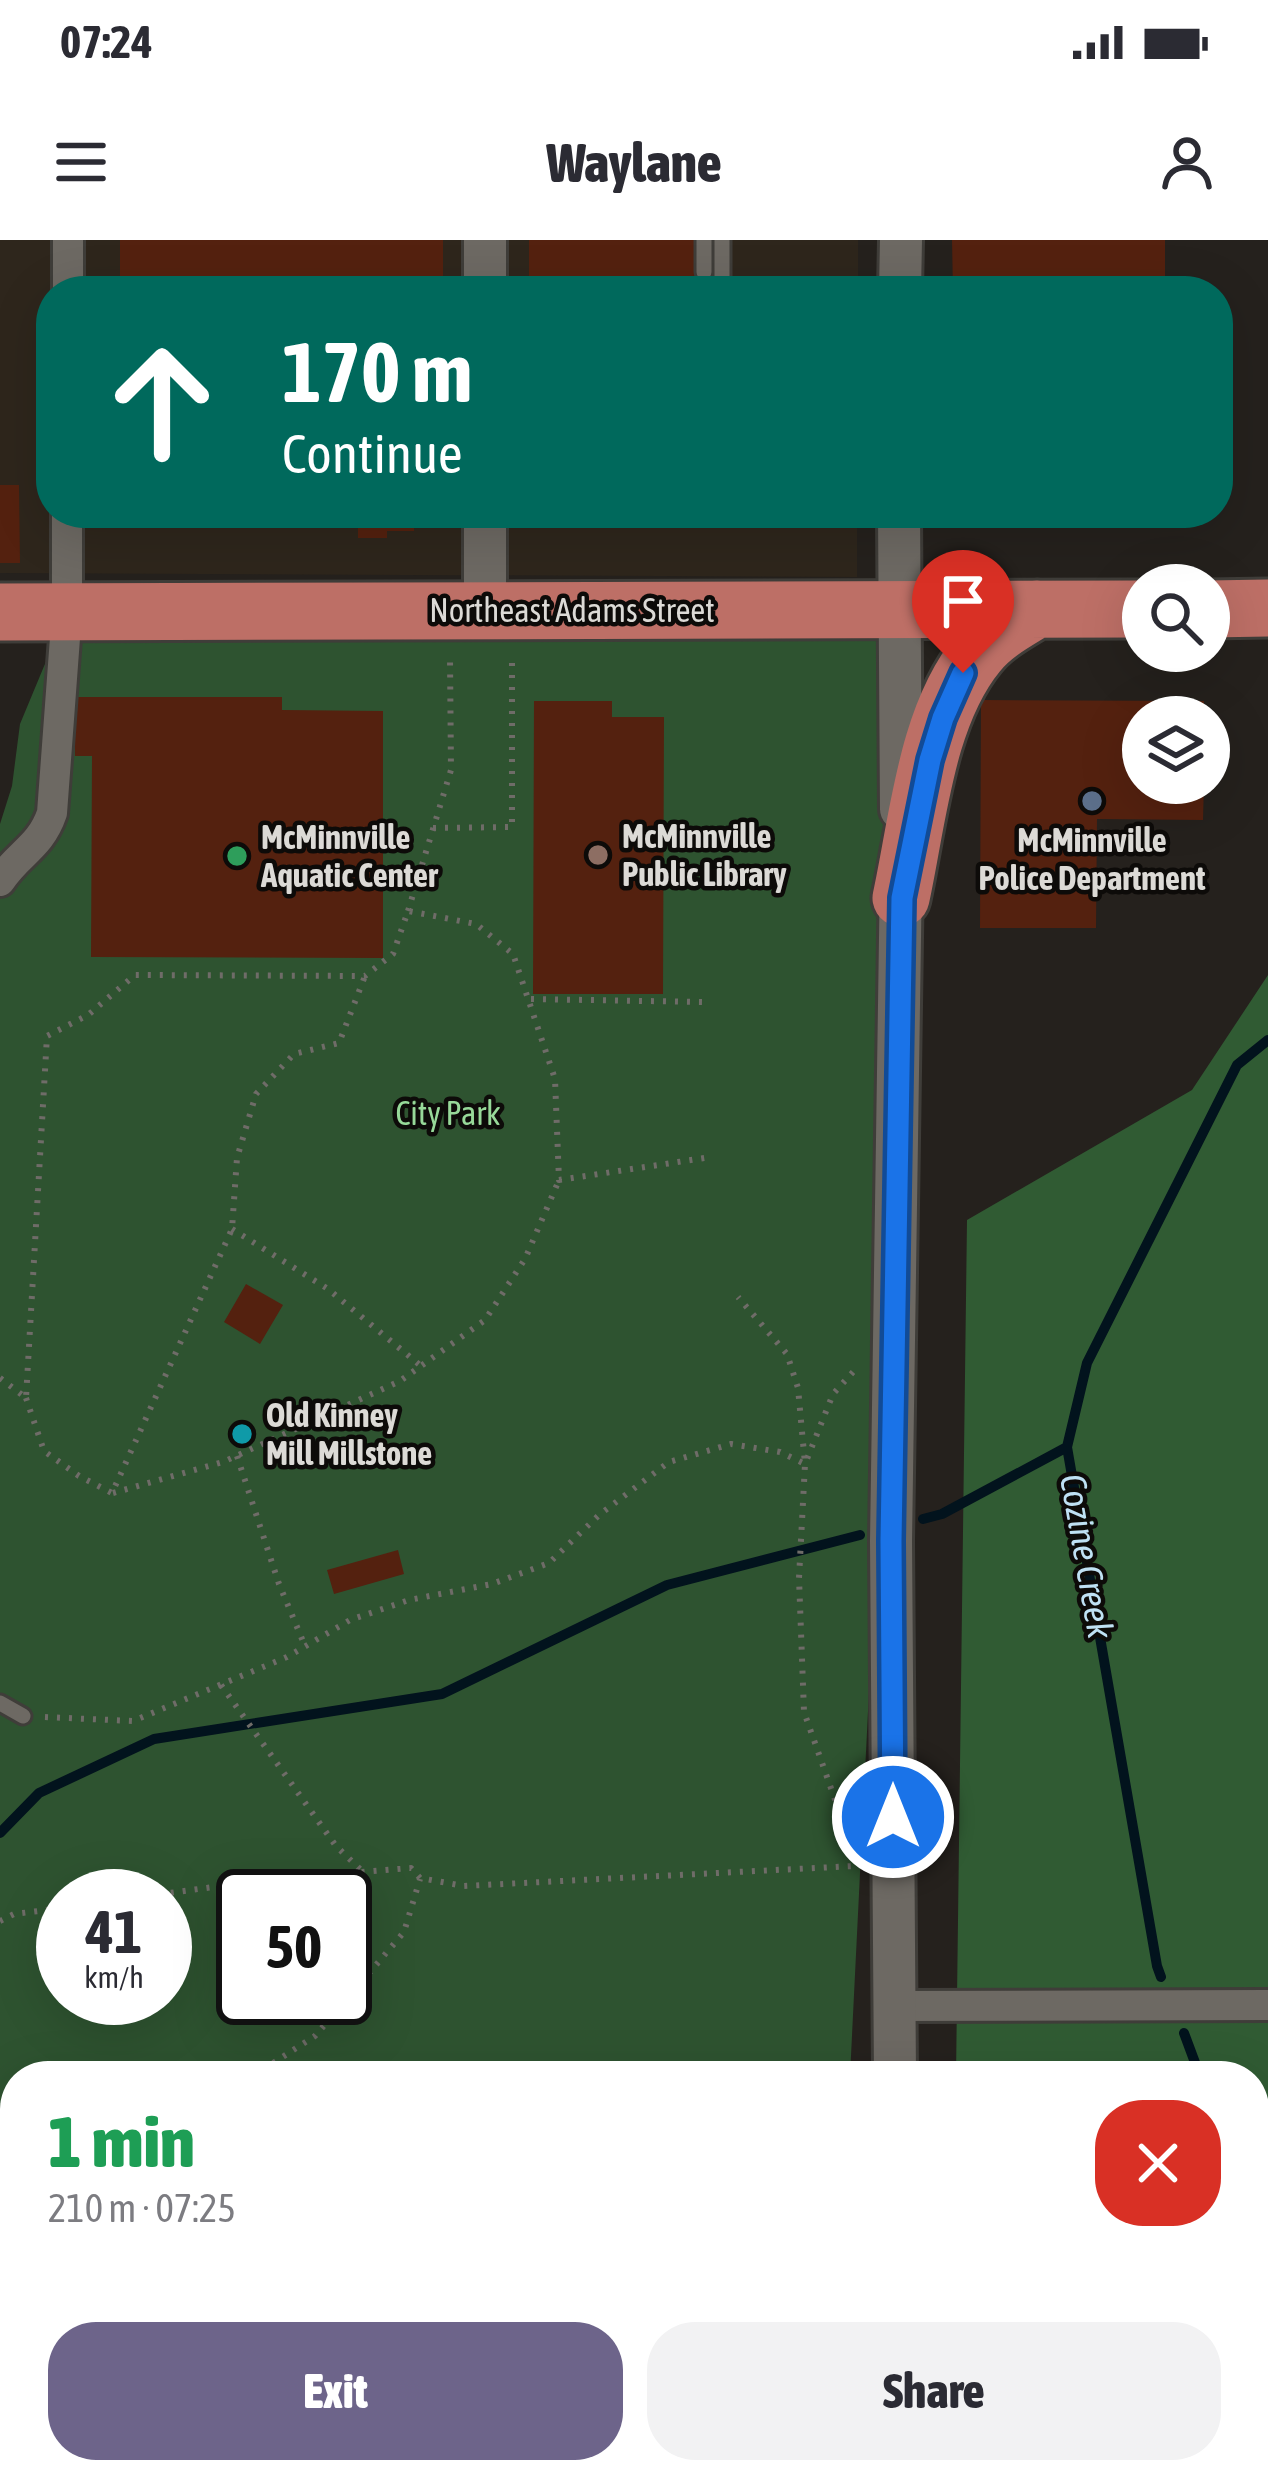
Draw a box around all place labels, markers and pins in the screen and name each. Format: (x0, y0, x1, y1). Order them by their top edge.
pin (912, 550, 1014, 673)
marker: McMinnville Police Department (1079, 788, 1105, 814)
place label: McMinnville Public Library (622, 817, 787, 893)
place label: McMinnville Aquatic Center (260, 818, 439, 894)
place label: McMinnville Police Department (978, 821, 1206, 897)
marker: McMinnville Public Library (585, 842, 611, 868)
marker: McMinnville Aquatic Center (224, 843, 250, 869)
place label: Old Kinney Mill Millstone (266, 1396, 432, 1472)
marker: Old Kinney Mill Millstone (229, 1421, 255, 1447)

